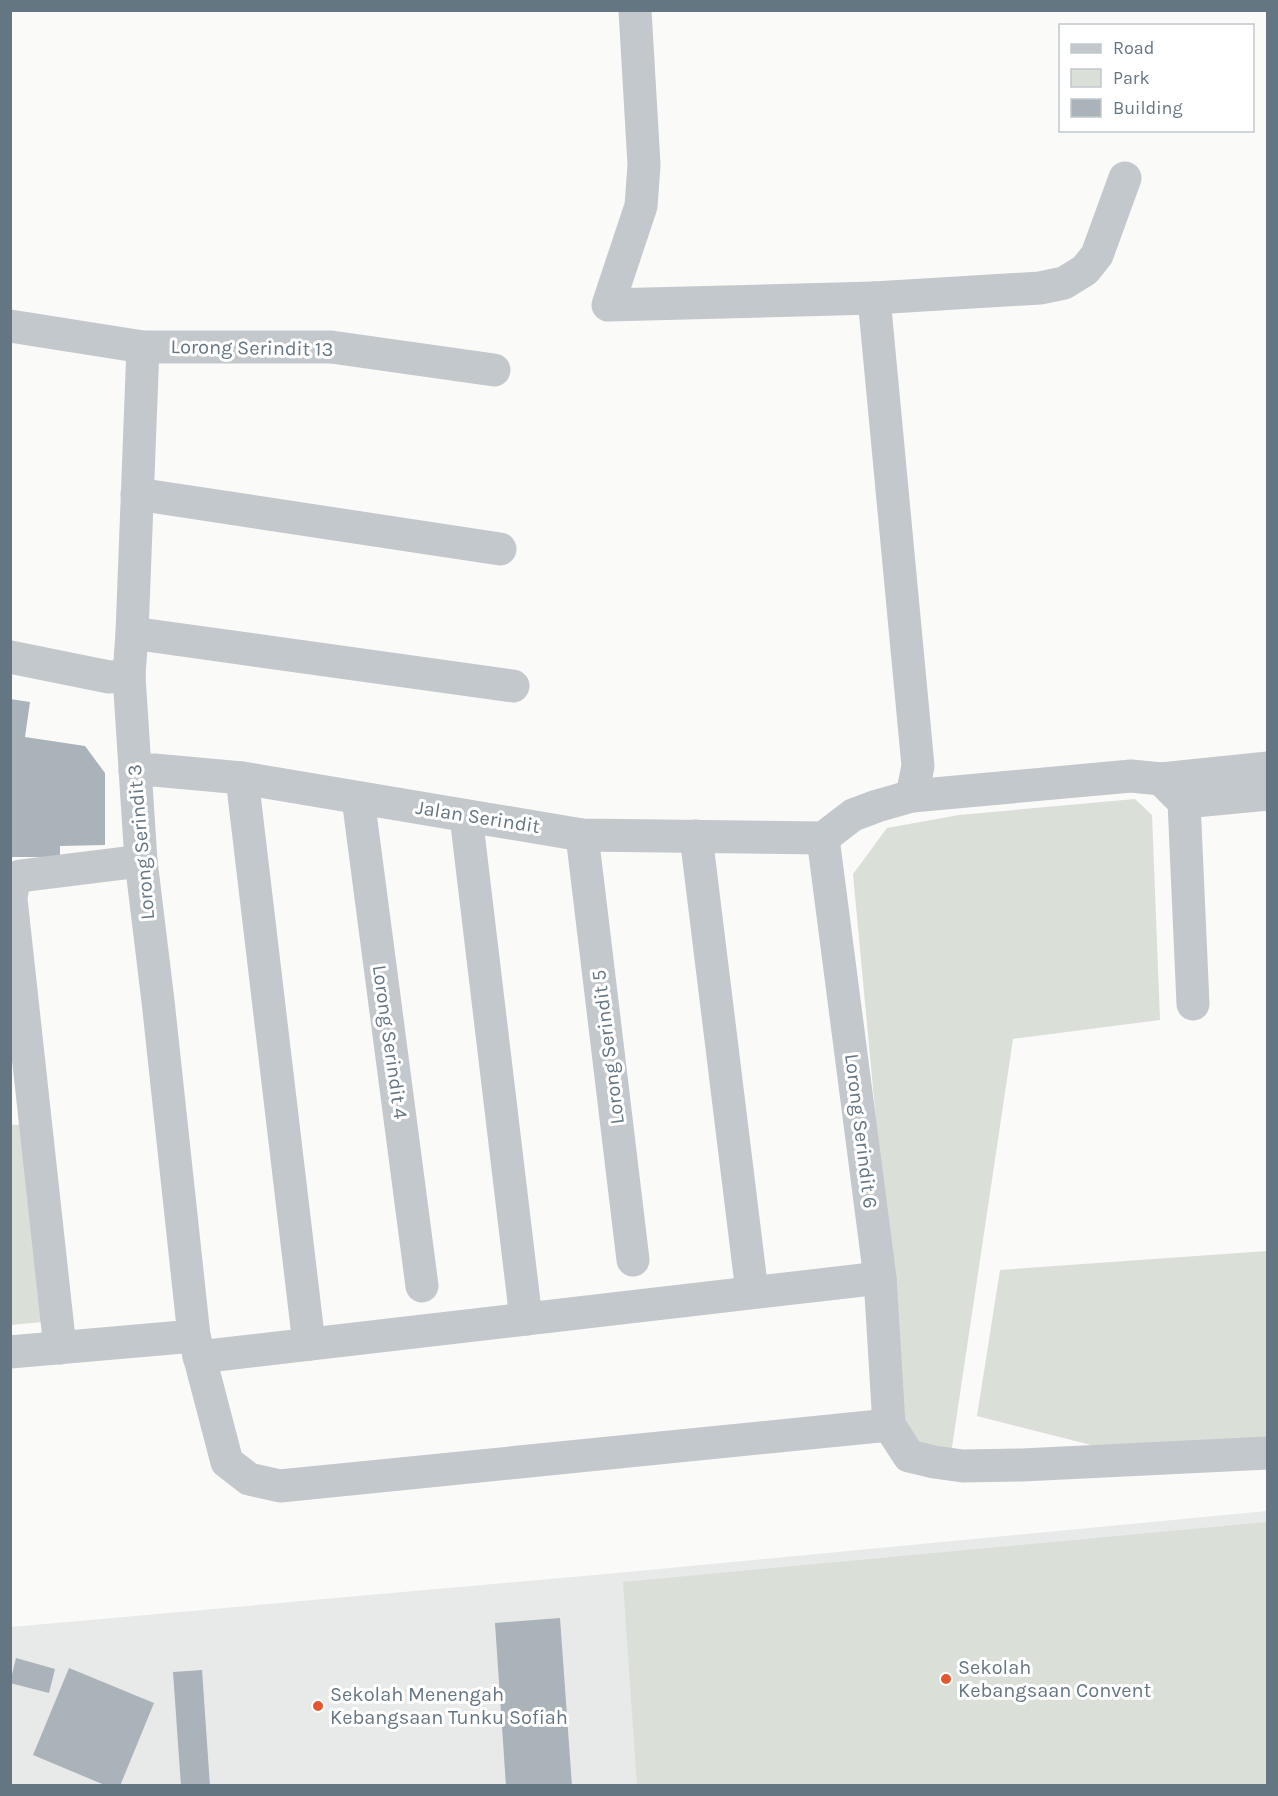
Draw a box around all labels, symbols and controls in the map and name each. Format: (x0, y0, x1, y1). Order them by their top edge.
legend (1059, 24, 1254, 132)
text: Road (1113, 37, 1154, 59)
text: Park (1113, 67, 1150, 89)
text: Building (1113, 97, 1183, 119)
street label: Lorong Serindit 13 (170, 335, 334, 361)
street label: Lorong Serindit 3 (123, 763, 159, 921)
street label: Jalan Serindit (414, 796, 542, 838)
street label: Lorong Serindit 4 (368, 963, 412, 1121)
street label: Lorong Serindit 5 (587, 968, 629, 1126)
street label: Lorong Serindit 6 (840, 1052, 882, 1210)
place label: Sekolah Kebangsaan Convent (958, 1656, 1152, 1702)
marker: Sekolah Kebangsaan Convent (939, 1672, 953, 1686)
place label: Sekolah Menengah Kebangsaan Tunku Sofiah (330, 1683, 568, 1729)
marker: Sekolah Menengah Kebangsaan Tunku Sofiah (311, 1699, 325, 1713)

